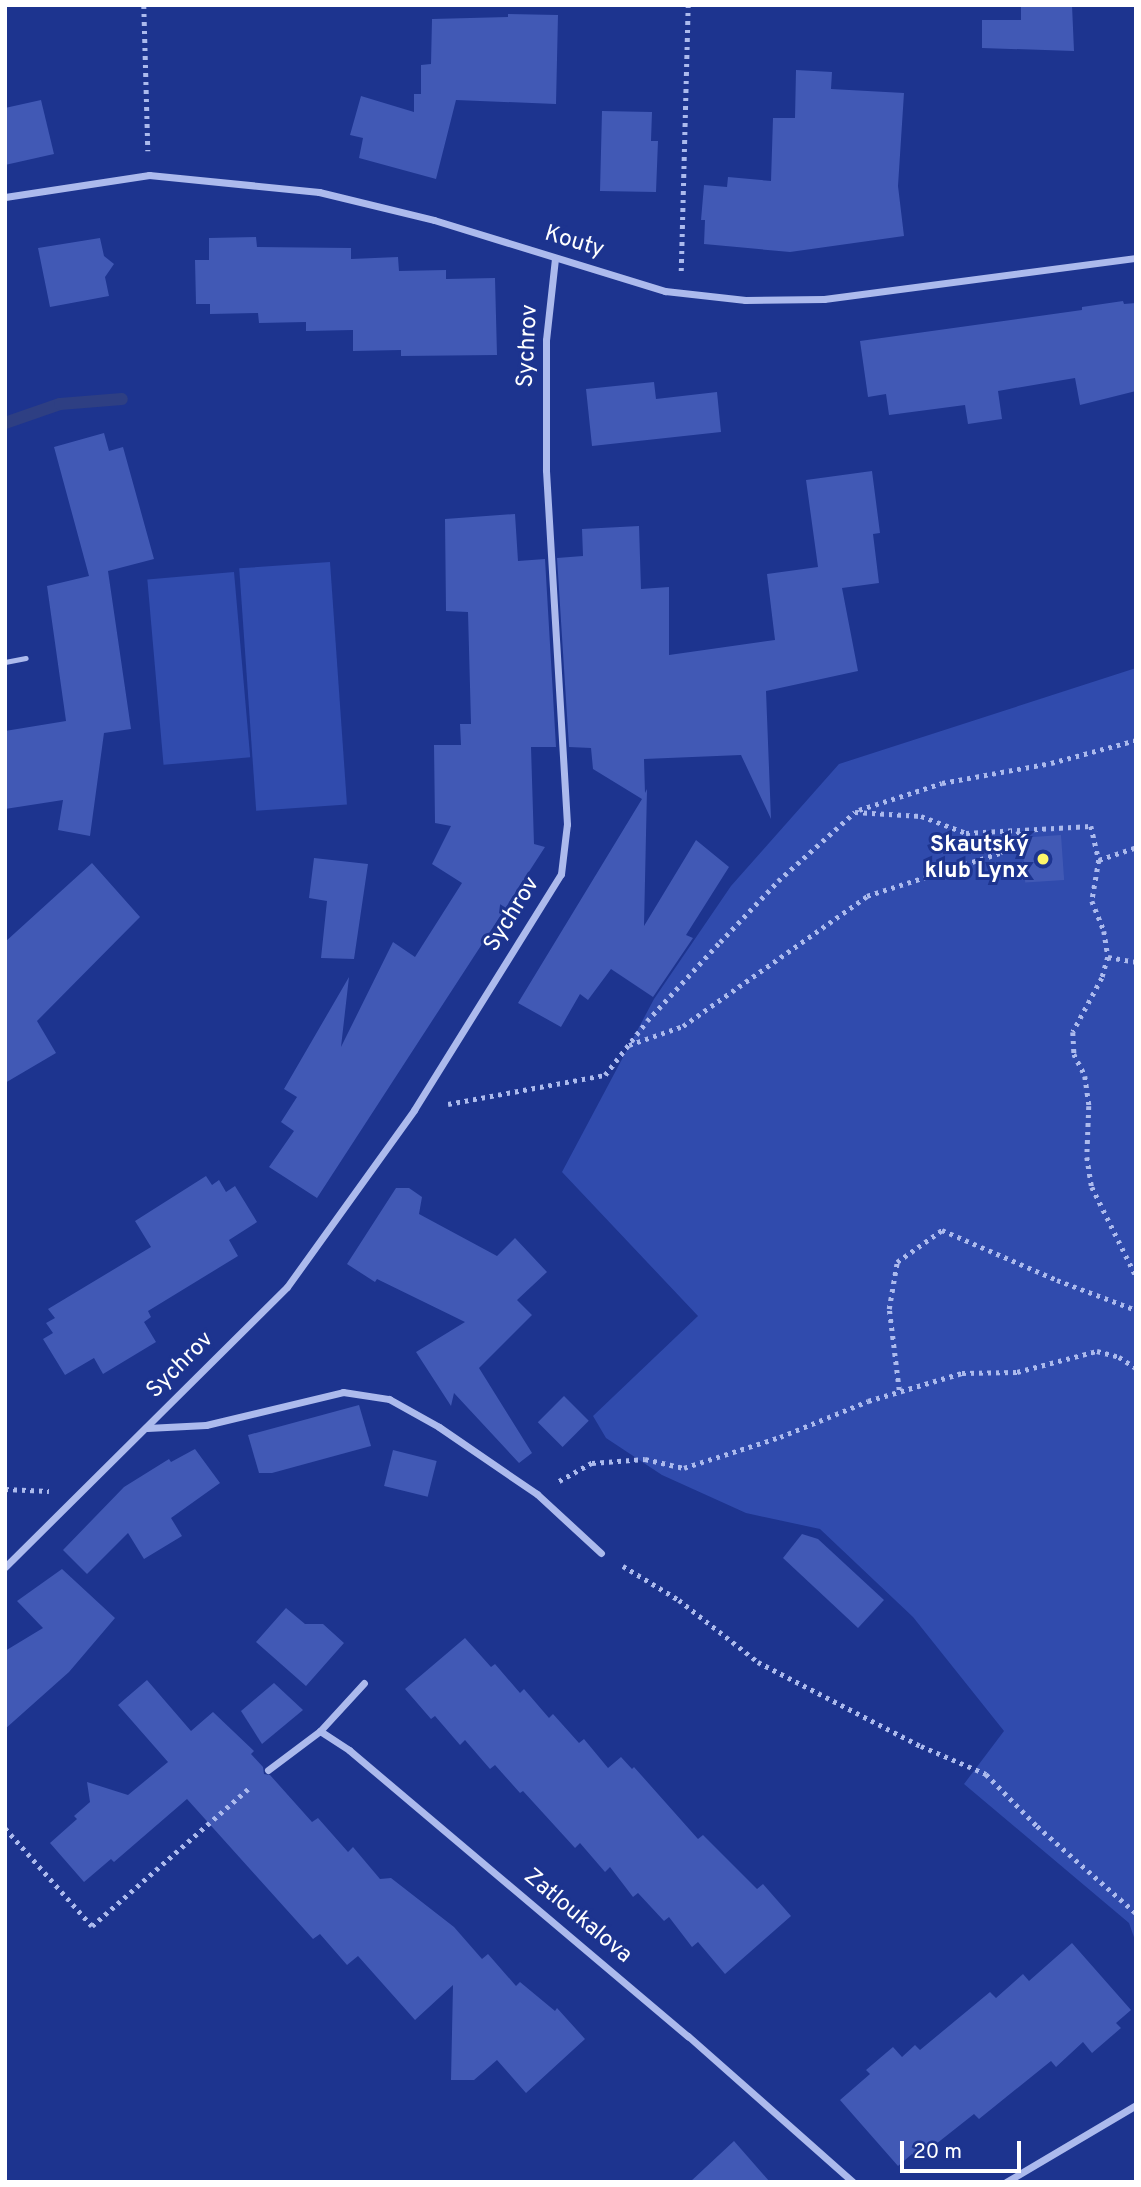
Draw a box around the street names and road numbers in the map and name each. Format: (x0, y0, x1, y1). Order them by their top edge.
street label: Kouty (541, 221, 607, 265)
street label: Sychrov (513, 304, 545, 388)
street label: Sychrov (479, 872, 547, 958)
street label: Sychrov (142, 1327, 220, 1405)
street label: Zatloukalova (517, 1864, 637, 1970)

